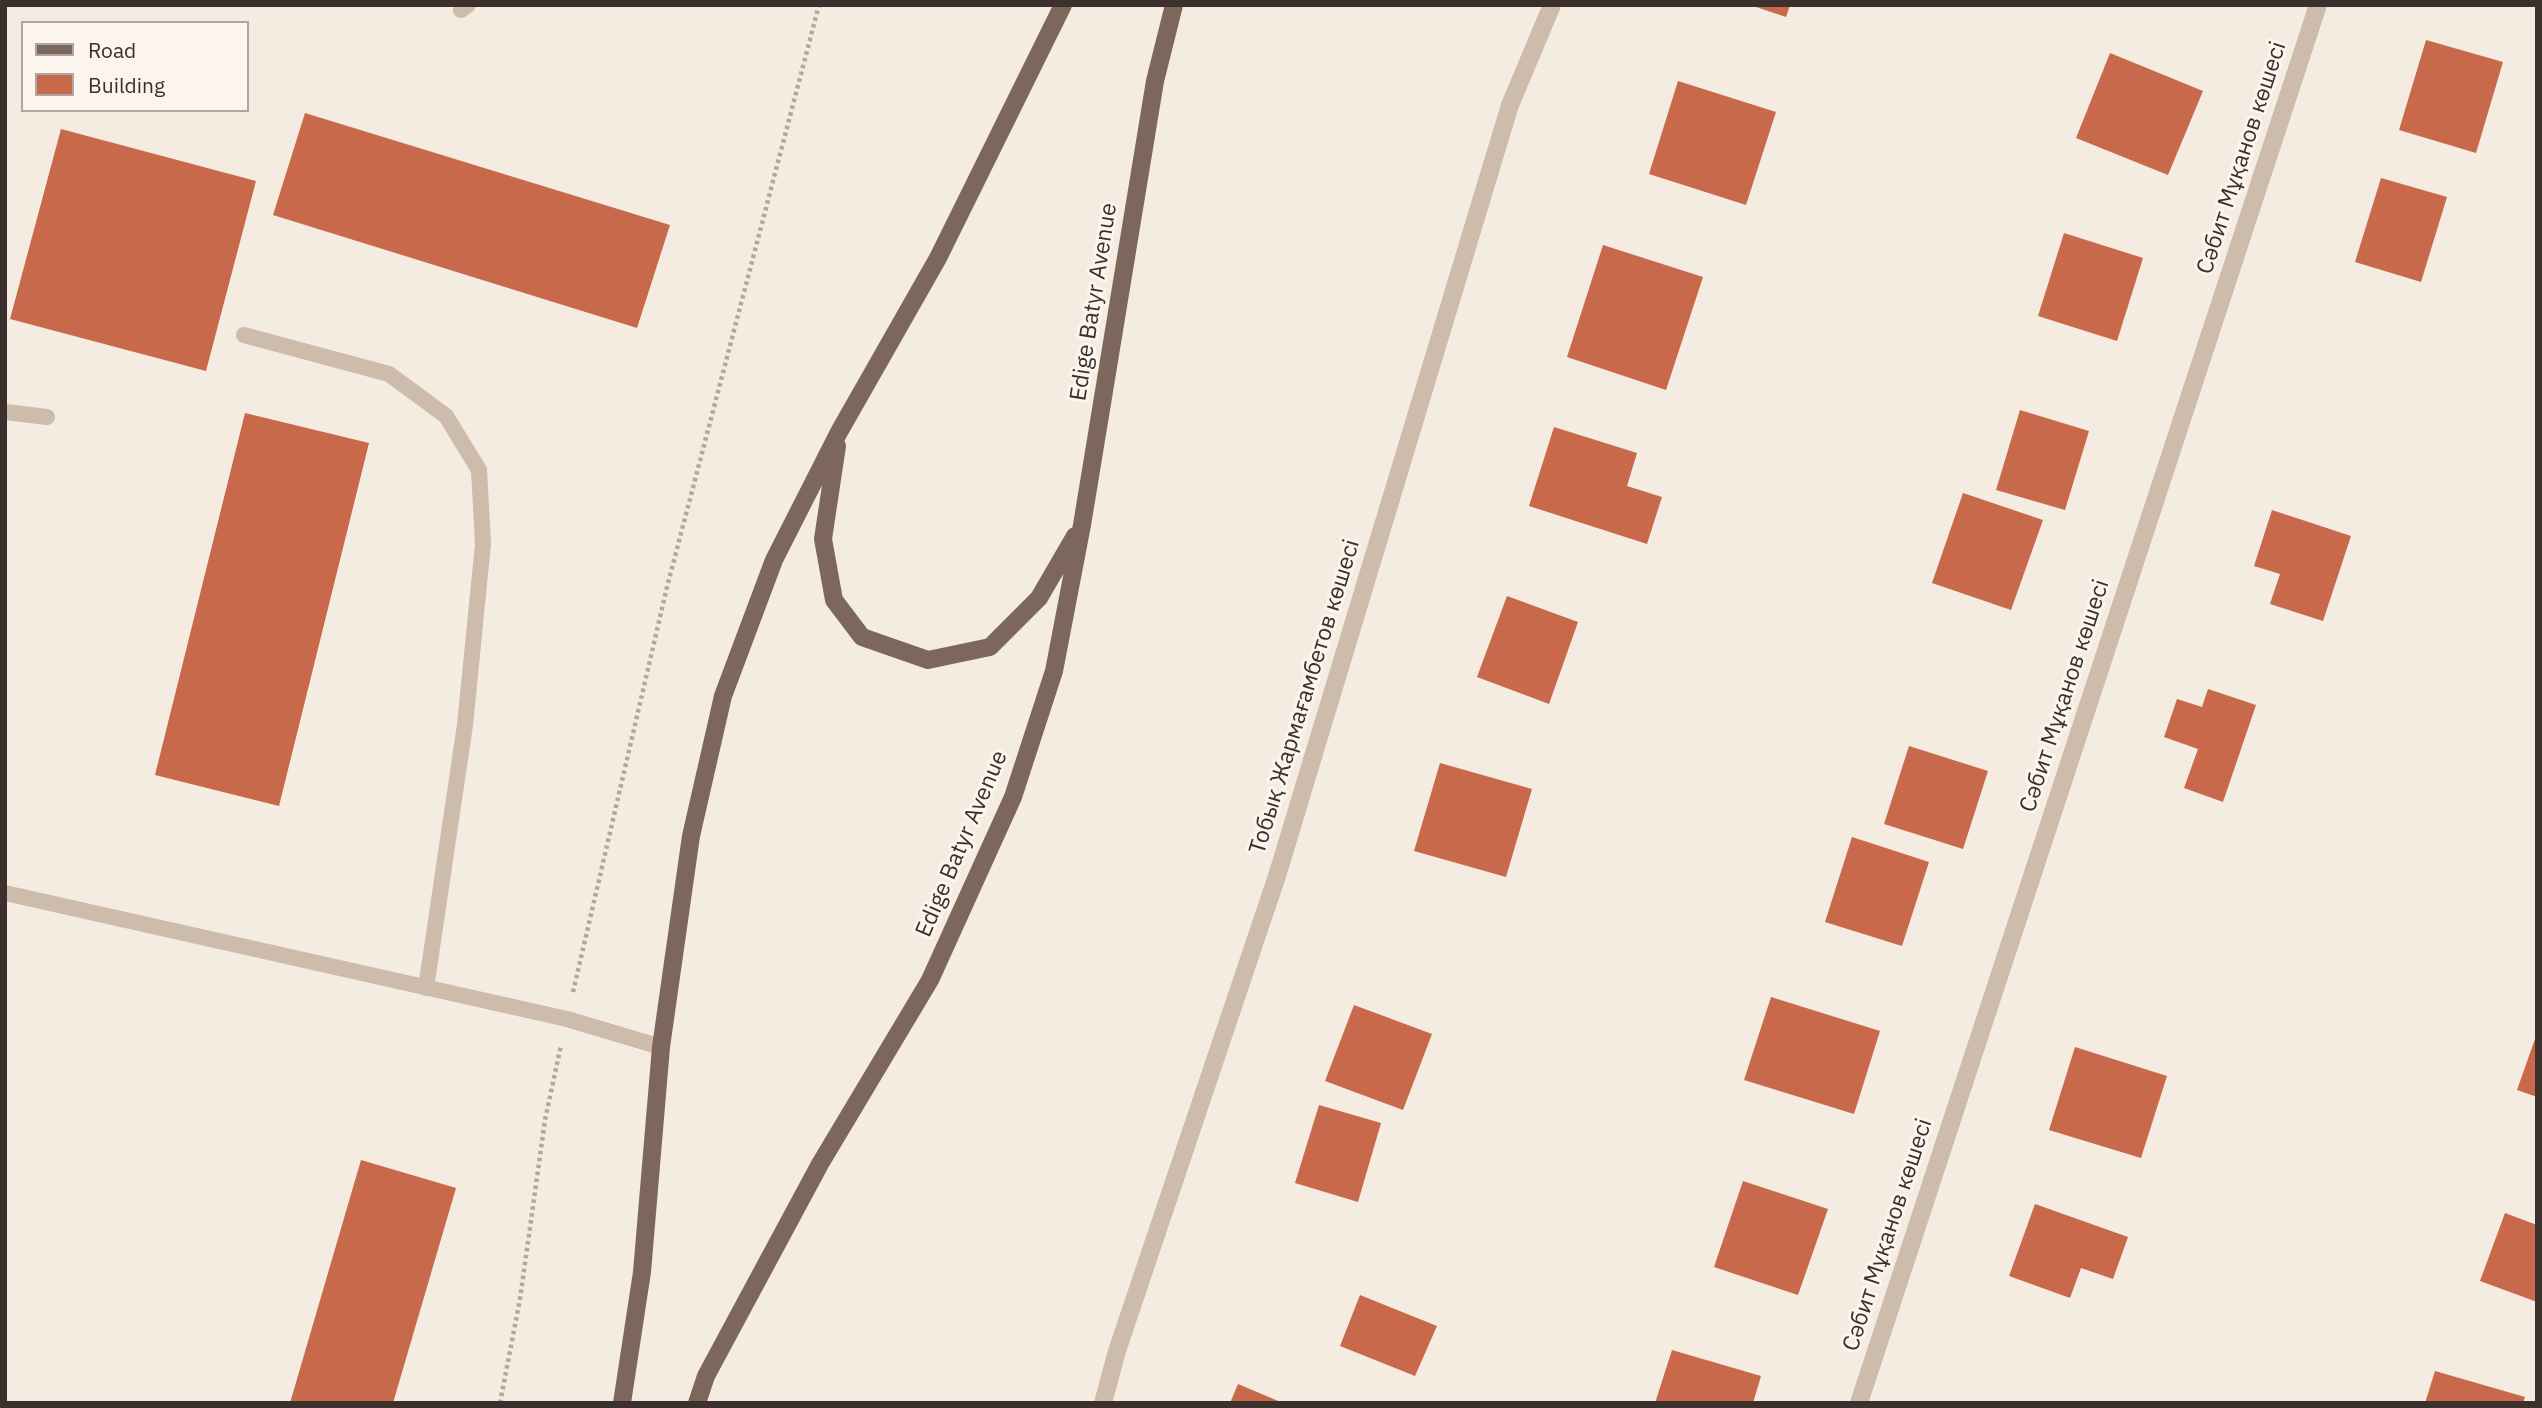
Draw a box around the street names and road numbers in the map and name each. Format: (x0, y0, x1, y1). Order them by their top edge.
street label: Сәбит Мұқанов көшесі (2191, 38, 2293, 278)
street label: Edige Batyr Avenue (1065, 201, 1123, 403)
street label: Тобық Жармағамбетов көшесі (1244, 536, 1366, 858)
street label: Сәбит Мұқанов көшесі (2014, 576, 2116, 816)
street label: Edige Batyr Avenue (910, 747, 1014, 941)
street label: Сәбит Мұқанов көшесі (1837, 1115, 1939, 1355)

